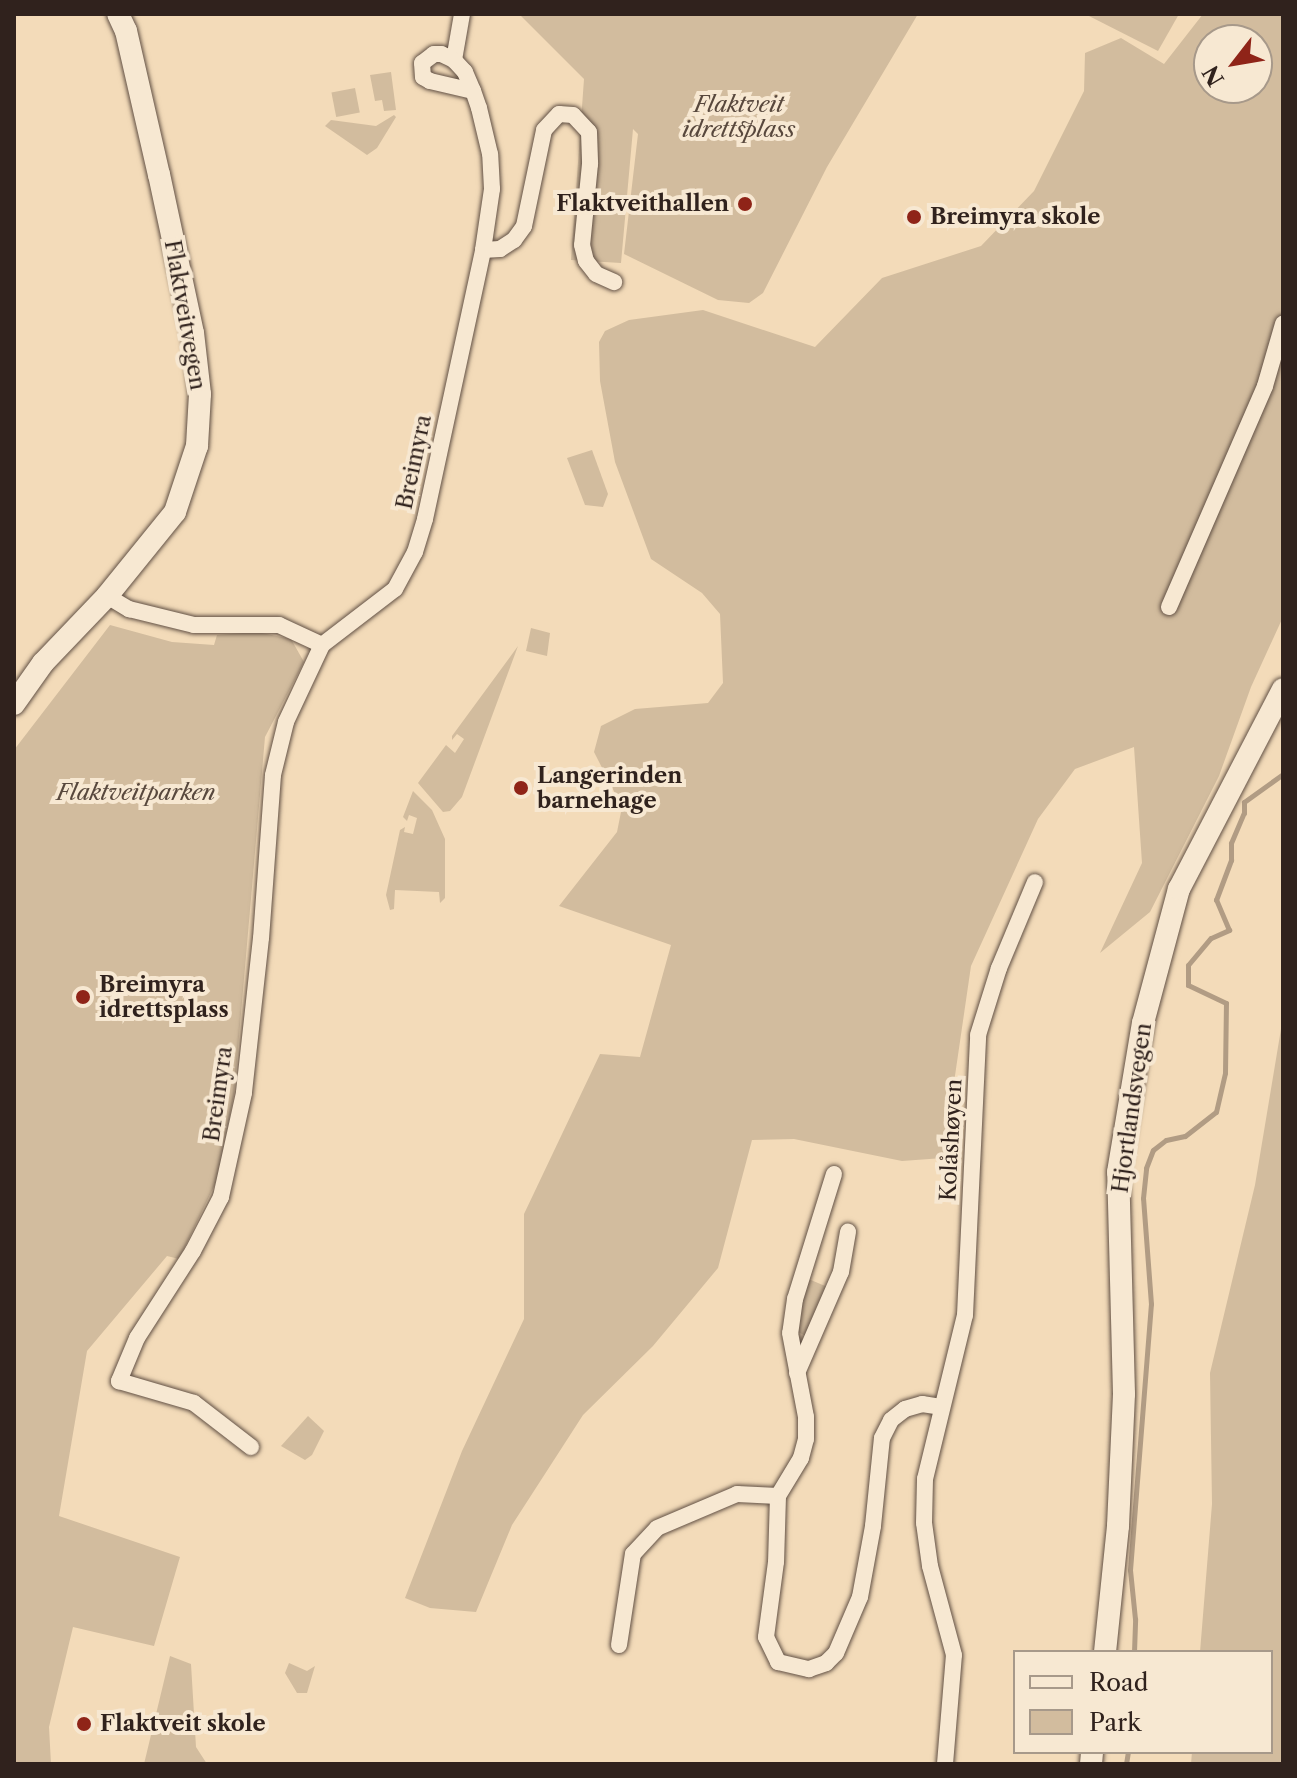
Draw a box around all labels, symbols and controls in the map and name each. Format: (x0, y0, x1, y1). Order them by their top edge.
north arrow (1193, 24, 1273, 104)
text: N (1197, 60, 1230, 91)
park label: Flaktveit idrettsplass (683, 91, 795, 142)
place label: Flaktveithallen (556, 191, 729, 217)
marker: Flaktveithallen (736, 195, 754, 213)
place label: Breimyra skole (930, 204, 1101, 230)
marker: Breimyra skole (905, 208, 923, 226)
street label: Flaktveitvegen (159, 238, 211, 392)
street label: Breimyra (391, 412, 437, 512)
place label: Langerinden barnehage (537, 762, 682, 814)
marker: Langerinden barnehage (512, 779, 530, 797)
park label: Flaktveitparken (56, 780, 216, 806)
place label: Breimyra idrettsplass (99, 971, 229, 1022)
marker: Breimyra idrettsplass (74, 988, 92, 1006)
street label: Hjortlandsvegen (1107, 1021, 1157, 1195)
street label: Breimyra (198, 1045, 238, 1143)
street label: Kolåshøyen (935, 1078, 967, 1202)
legend (1013, 1650, 1273, 1754)
text: Road (1089, 1668, 1148, 1697)
text: Park (1089, 1708, 1141, 1737)
place label: Flaktveit skole (100, 1711, 266, 1737)
marker: Flaktveit skole (75, 1715, 93, 1733)

